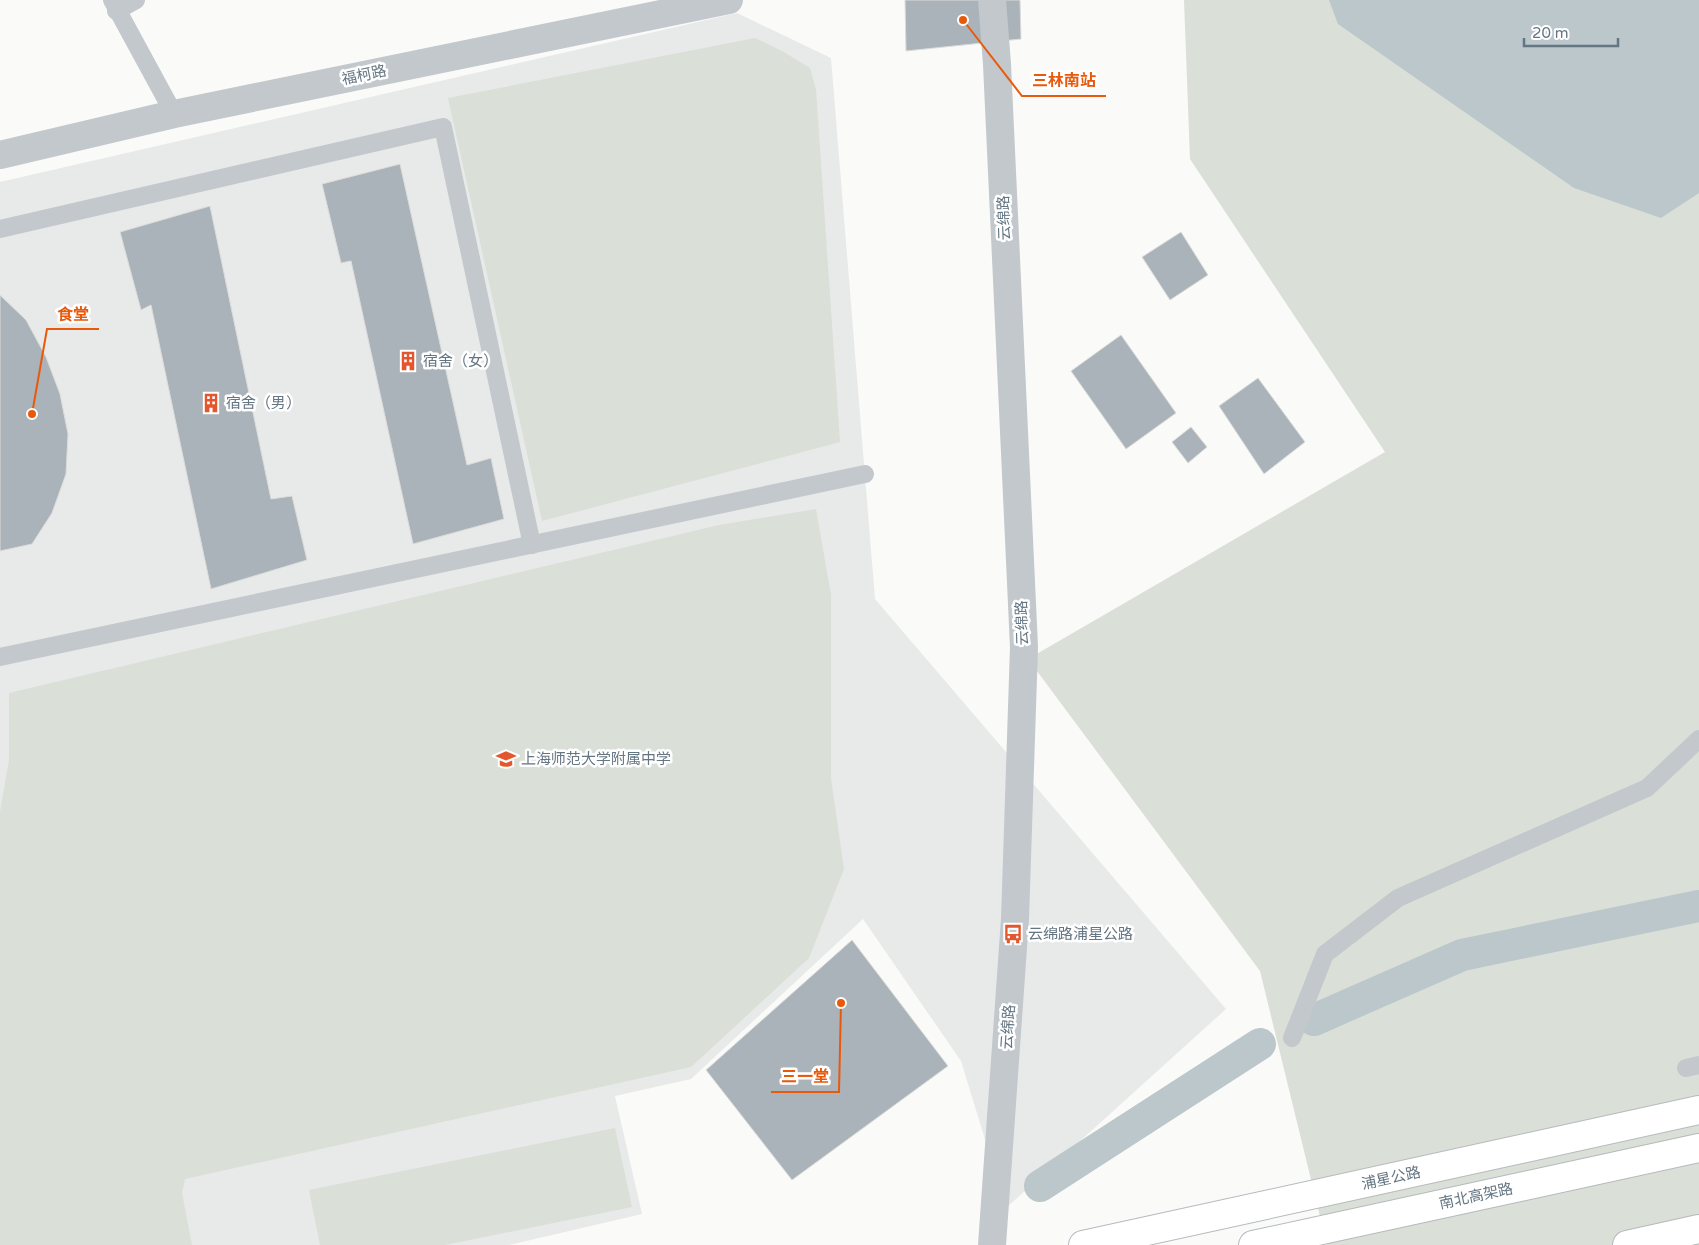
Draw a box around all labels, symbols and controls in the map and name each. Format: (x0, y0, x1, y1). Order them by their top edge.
scale bar (1524, 15, 1618, 47)
text: 20 m (1532, 24, 1569, 42)
street label: 福柯路 (340, 62, 388, 88)
callout: 三林南站 (1022, 65, 1106, 96)
text: 三林南站 (1032, 71, 1096, 91)
street label: 云绵路 (994, 195, 1014, 241)
callout: 食堂 (47, 298, 99, 329)
text: 食堂 (57, 305, 89, 325)
building icon: 宿舍（女） (397, 350, 419, 372)
place label: 宿舍（女） (423, 352, 498, 370)
building icon: 宿舍（男） (200, 392, 222, 414)
place label: 宿舍（男） (226, 394, 301, 412)
street label: 云绵路 (1012, 600, 1032, 646)
school or university icon: 上海师范大学附属中学 (495, 748, 517, 770)
place label: 上海师范大学附属中学 (521, 750, 671, 768)
bus stop icon: 云绵路浦星公路 (1002, 923, 1024, 945)
place label: 云绵路浦星公路 (1028, 925, 1133, 943)
street label: 云绵路 (997, 1004, 1019, 1050)
callout: 三一堂 (771, 1061, 839, 1092)
text: 三一堂 (781, 1067, 829, 1087)
street label: 浦星公路 (1360, 1163, 1422, 1193)
street label: 南北高架路 (1437, 1179, 1515, 1213)

